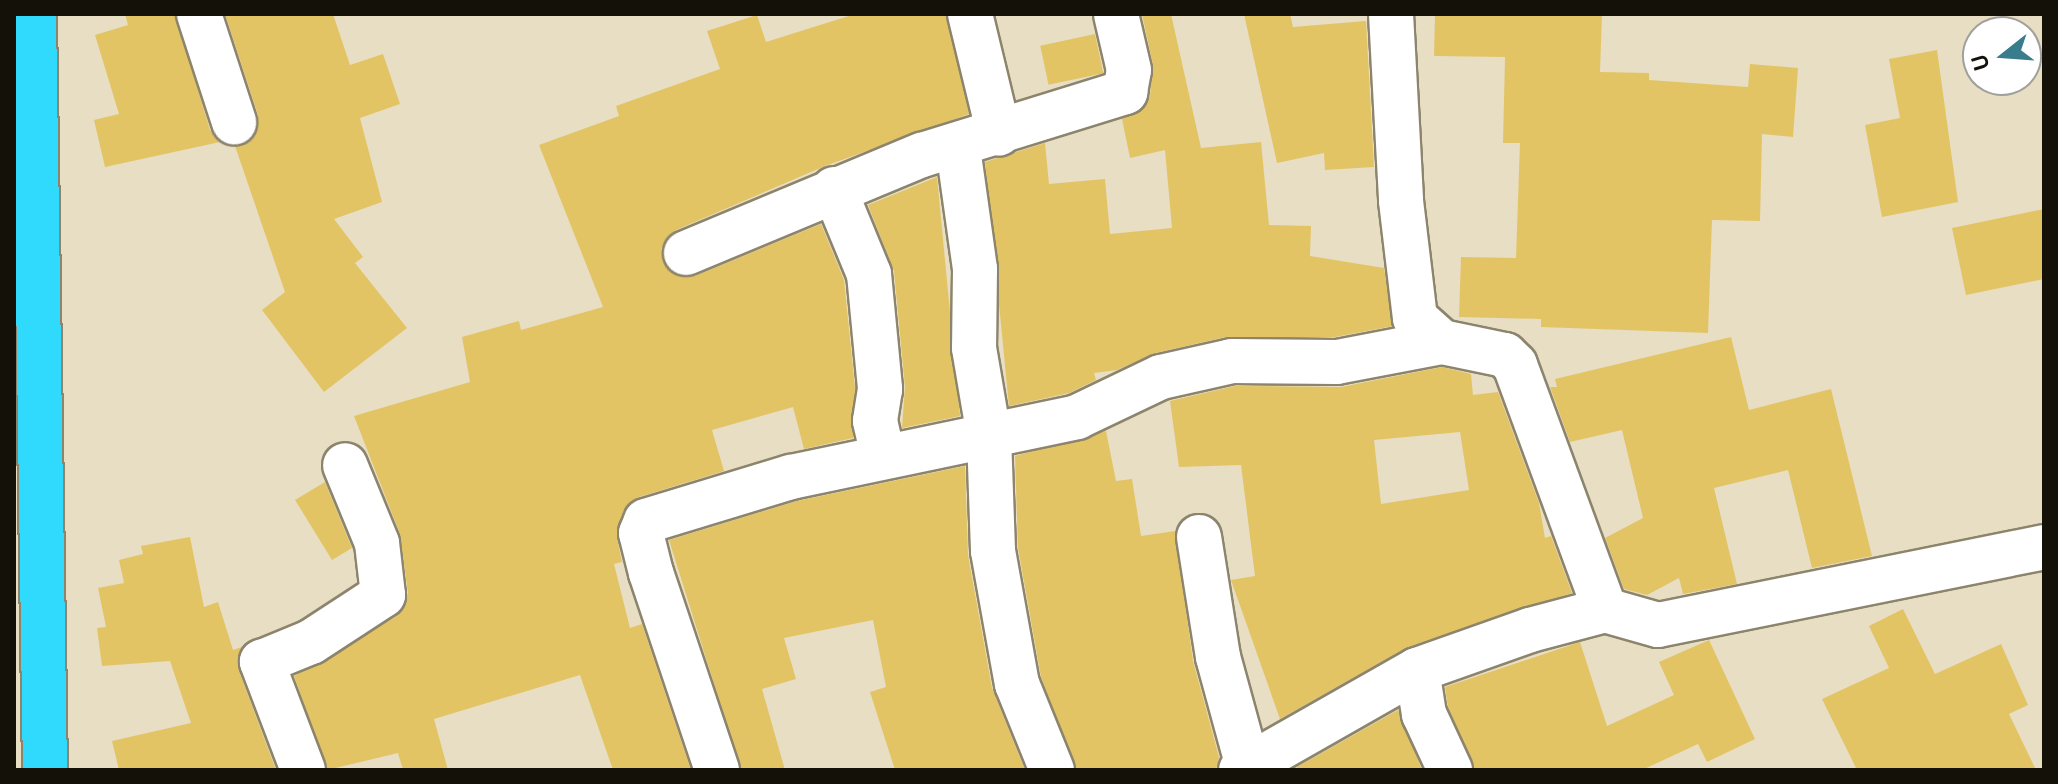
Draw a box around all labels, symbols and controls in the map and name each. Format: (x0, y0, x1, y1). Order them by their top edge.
north arrow (1962, 16, 2042, 96)
text: U (1964, 51, 1997, 74)

